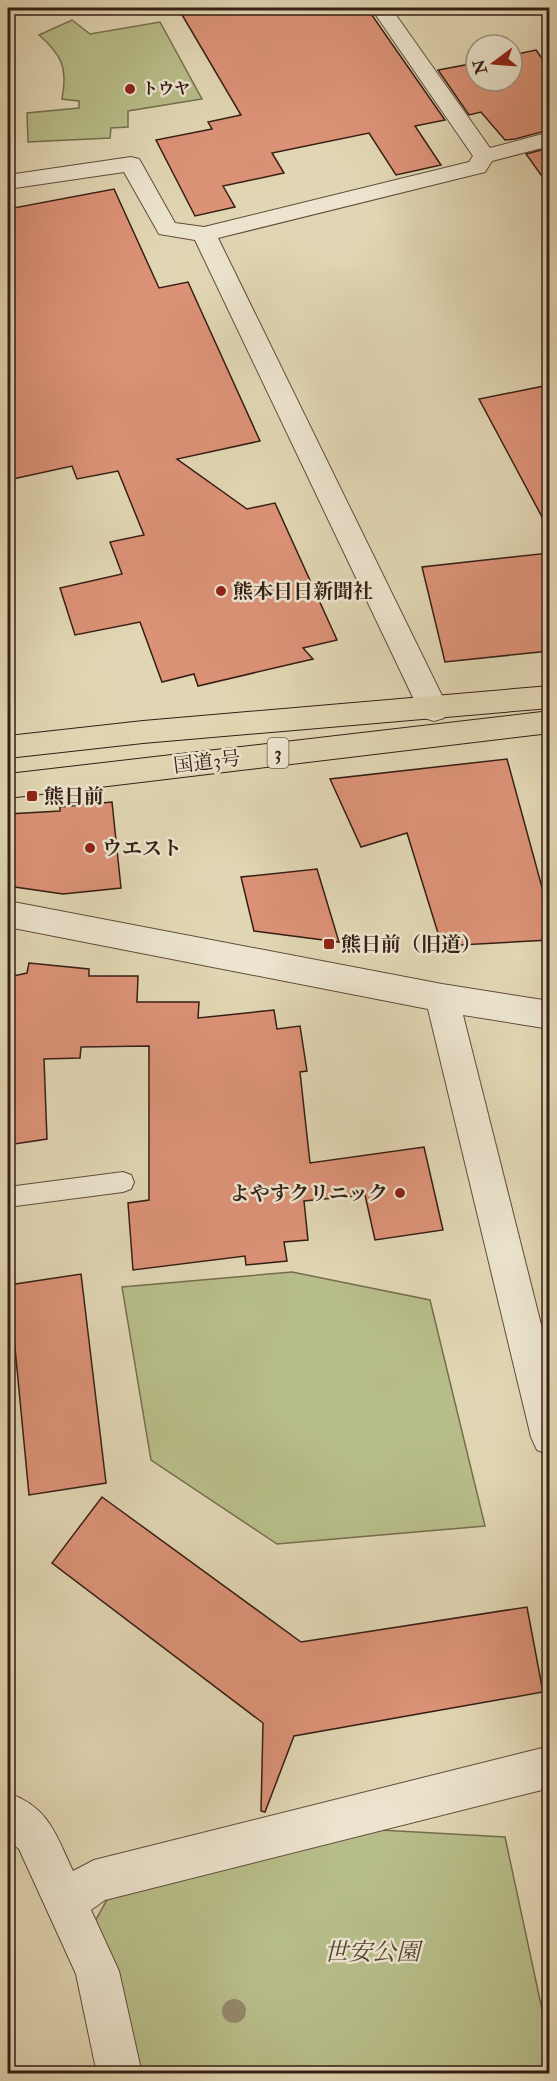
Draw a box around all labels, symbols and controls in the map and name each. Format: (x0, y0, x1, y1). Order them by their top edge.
north arrow (464, 33, 524, 93)
text: N (469, 57, 492, 77)
place label: トウヤ (142, 79, 190, 99)
marker: トウヤ (123, 82, 137, 96)
place label: 熊本日日新聞社 (233, 579, 373, 604)
marker: 熊本日日新聞社 (214, 584, 228, 598)
road number: 3 (268, 738, 288, 768)
street label: 国道3号 (172, 745, 242, 779)
place label: 熊日前 (44, 784, 104, 809)
marker: 熊日前 (25, 789, 39, 803)
place label: ウエスト (102, 836, 182, 861)
marker: ウエスト (83, 841, 97, 855)
place label: 熊日前（旧道） (341, 932, 481, 957)
marker: 熊日前（旧道） (322, 937, 336, 951)
place label: よやすクリニック (230, 1181, 388, 1206)
marker: よやすクリニック (393, 1186, 407, 1200)
park label: 世安公園 (324, 1937, 424, 1968)

